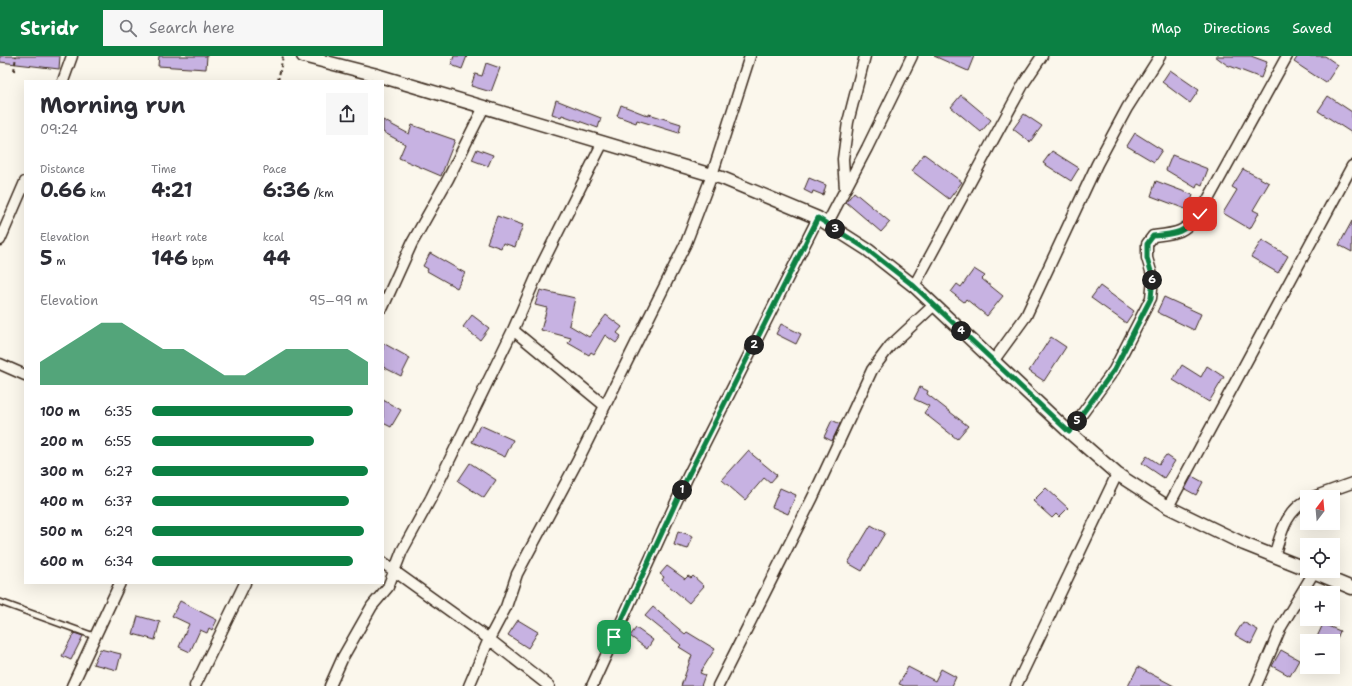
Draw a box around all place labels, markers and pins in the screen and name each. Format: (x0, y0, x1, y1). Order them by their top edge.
pin (1183, 197, 1217, 231)
pin: 3 (825, 219, 845, 239)
pin: 6 (1142, 270, 1162, 290)
pin: 4 (951, 321, 971, 341)
pin: 2 (744, 335, 764, 355)
pin: 5 (1067, 411, 1087, 431)
pin: 1 (672, 480, 692, 500)
pin (597, 620, 631, 654)

